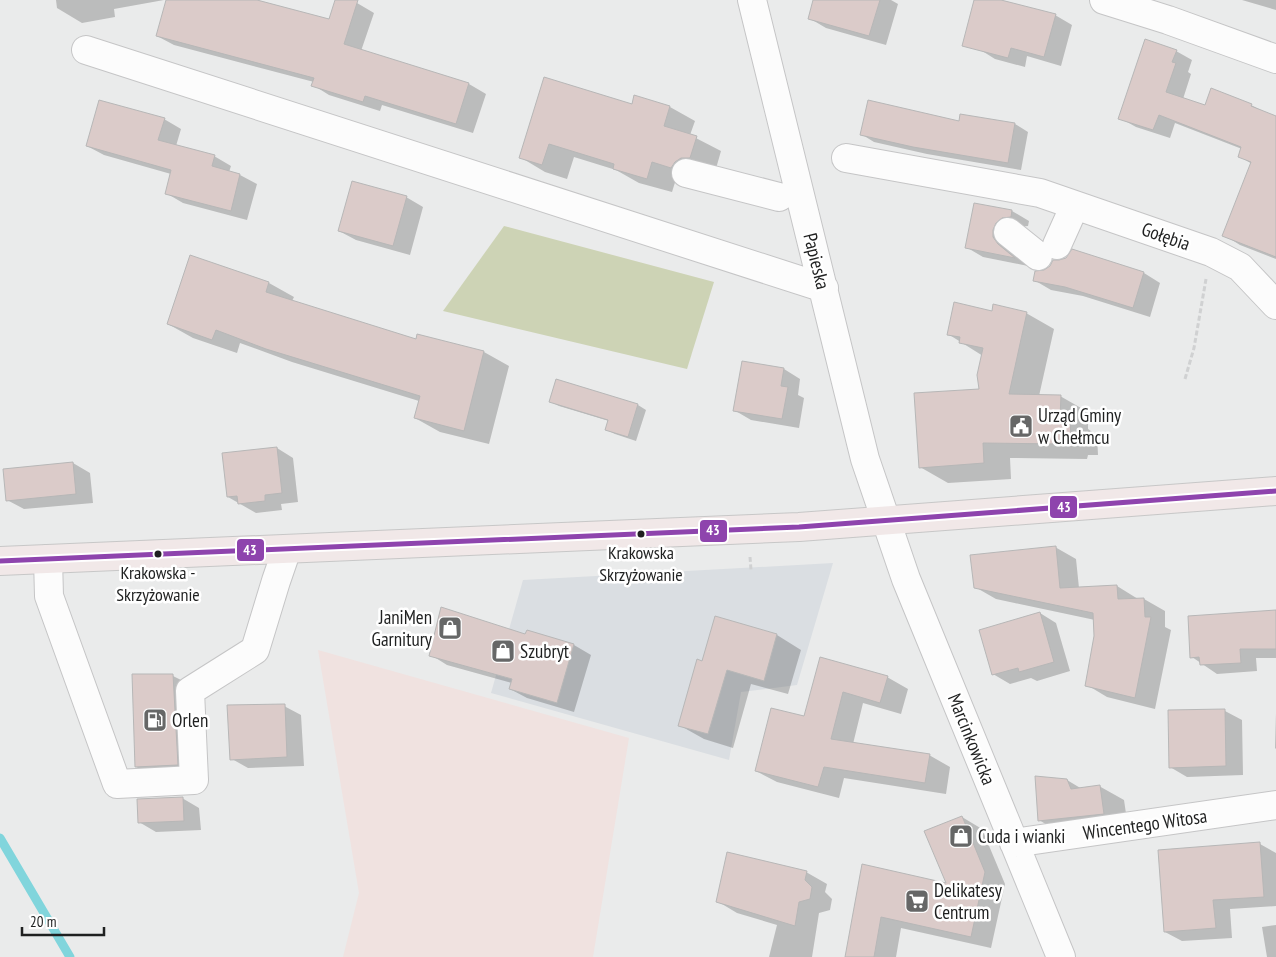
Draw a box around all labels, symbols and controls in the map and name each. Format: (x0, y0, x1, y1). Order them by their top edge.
street label: Gołębia (1139, 217, 1193, 255)
street label: Papieska (798, 230, 836, 292)
place label: Urząd Gminy w Chełmcu (1038, 403, 1122, 449)
public building icon: Urząd Gminy w Chełmcu (1008, 413, 1034, 439)
line badge: 43 (1049, 495, 1078, 519)
text: 43 (1057, 498, 1071, 516)
line badge: 43 (699, 519, 728, 543)
text: 43 (706, 521, 720, 539)
marker: Krakowska Skrzyżowanie (636, 529, 646, 539)
line badge: 43 (236, 538, 265, 562)
text: 43 (243, 541, 257, 559)
place label: Krakowska Skrzyżowanie (599, 541, 683, 586)
marker: Krakowska - Skrzyżowanie (153, 549, 163, 559)
place label: Krakowska - Skrzyżowanie (116, 561, 200, 606)
place label: JaniMen Garnitury (372, 605, 433, 651)
shop icon: JaniMen Garnitury (437, 615, 463, 641)
shop icon: Szubryt (490, 638, 516, 664)
place label: Szubryt (520, 639, 570, 663)
street label: Marcinkowicka (943, 690, 1001, 788)
fuel station icon: Orlen (142, 707, 168, 733)
place label: Orlen (172, 708, 208, 732)
street label: Wincentego Witosa (1081, 803, 1209, 845)
shop icon: Cuda i wianki (948, 823, 974, 849)
place label: Cuda i wianki (978, 824, 1065, 848)
place label: Delikatesy Centrum (934, 878, 1003, 924)
supermarket icon: Delikatesy Centrum (904, 888, 930, 914)
scale bar (22, 904, 105, 936)
text: 20 m (30, 912, 56, 931)

